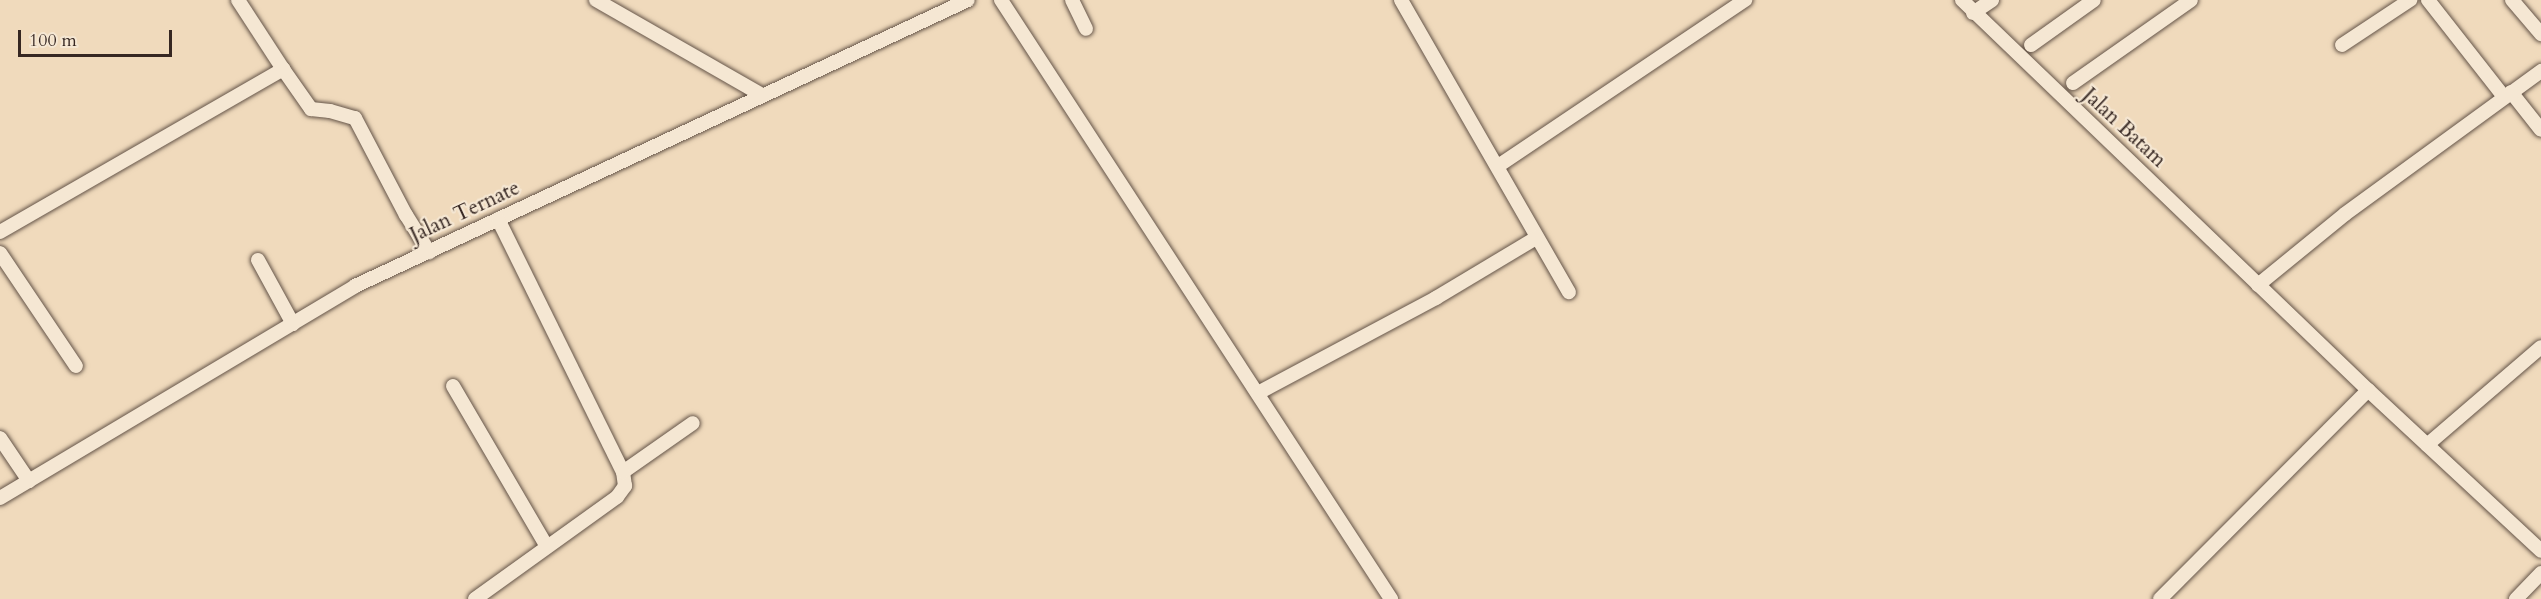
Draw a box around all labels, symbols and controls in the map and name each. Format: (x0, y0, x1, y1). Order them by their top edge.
scale bar (21, 18, 176, 56)
text: 100 m (29, 28, 77, 53)
street label: Jalan Batam (2077, 83, 2171, 173)
street label: Jalan Ternate (406, 176, 524, 248)

